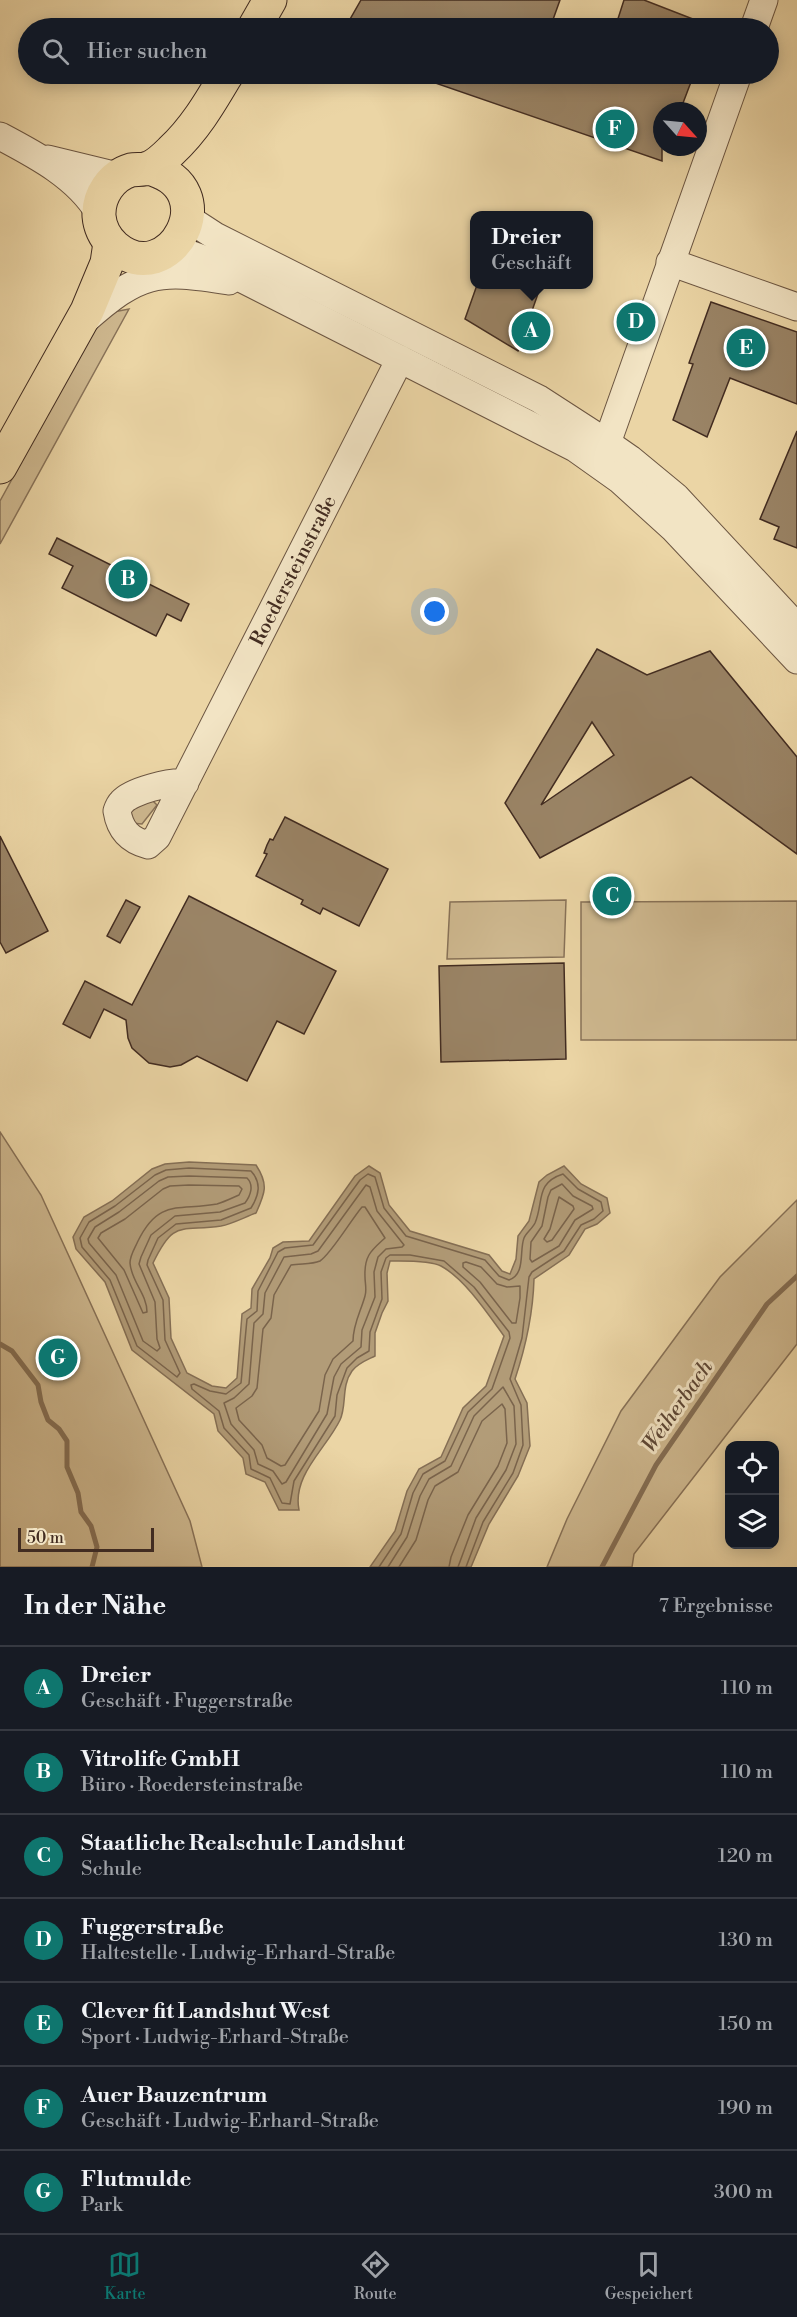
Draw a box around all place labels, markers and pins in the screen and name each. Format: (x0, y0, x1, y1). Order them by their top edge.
pin: F (596, 106, 634, 152)
pin: D (616, 300, 656, 344)
pin: A (512, 308, 550, 354)
pin: E (726, 326, 766, 370)
pin: B (108, 556, 148, 602)
pin: C (592, 874, 632, 918)
pin: G (38, 1336, 78, 1380)

